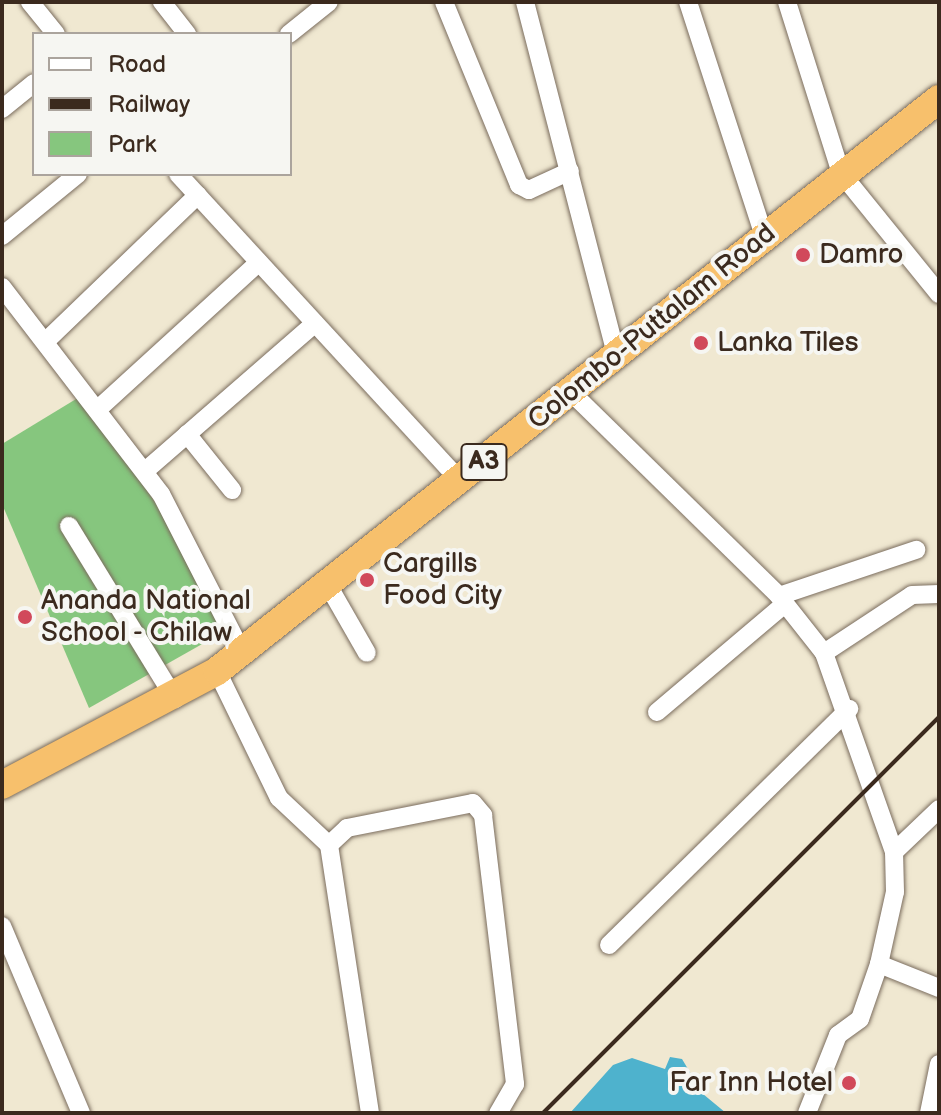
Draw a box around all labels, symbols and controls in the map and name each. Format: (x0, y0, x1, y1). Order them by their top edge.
legend (32, 32, 292, 176)
text: Road (108, 50, 166, 79)
text: Railway (108, 90, 190, 119)
text: Park (108, 130, 156, 159)
street label: Colombo-Puttalam Road (521, 217, 783, 437)
place label: Damro (819, 238, 903, 272)
marker: Damro (794, 246, 812, 264)
place label: Lanka Tiles (717, 326, 859, 360)
marker: Lanka Tiles (692, 334, 710, 352)
road number: A3 (460, 440, 508, 484)
place label: Cargills Food City (383, 547, 502, 613)
marker: Cargills Food City (358, 571, 376, 589)
place label: Ananda National School - Chilaw (41, 584, 251, 650)
marker: Ananda National School - Chilaw (16, 608, 34, 626)
place label: Far Inn Hotel (669, 1066, 833, 1100)
marker: Far Inn Hotel (840, 1074, 858, 1092)

